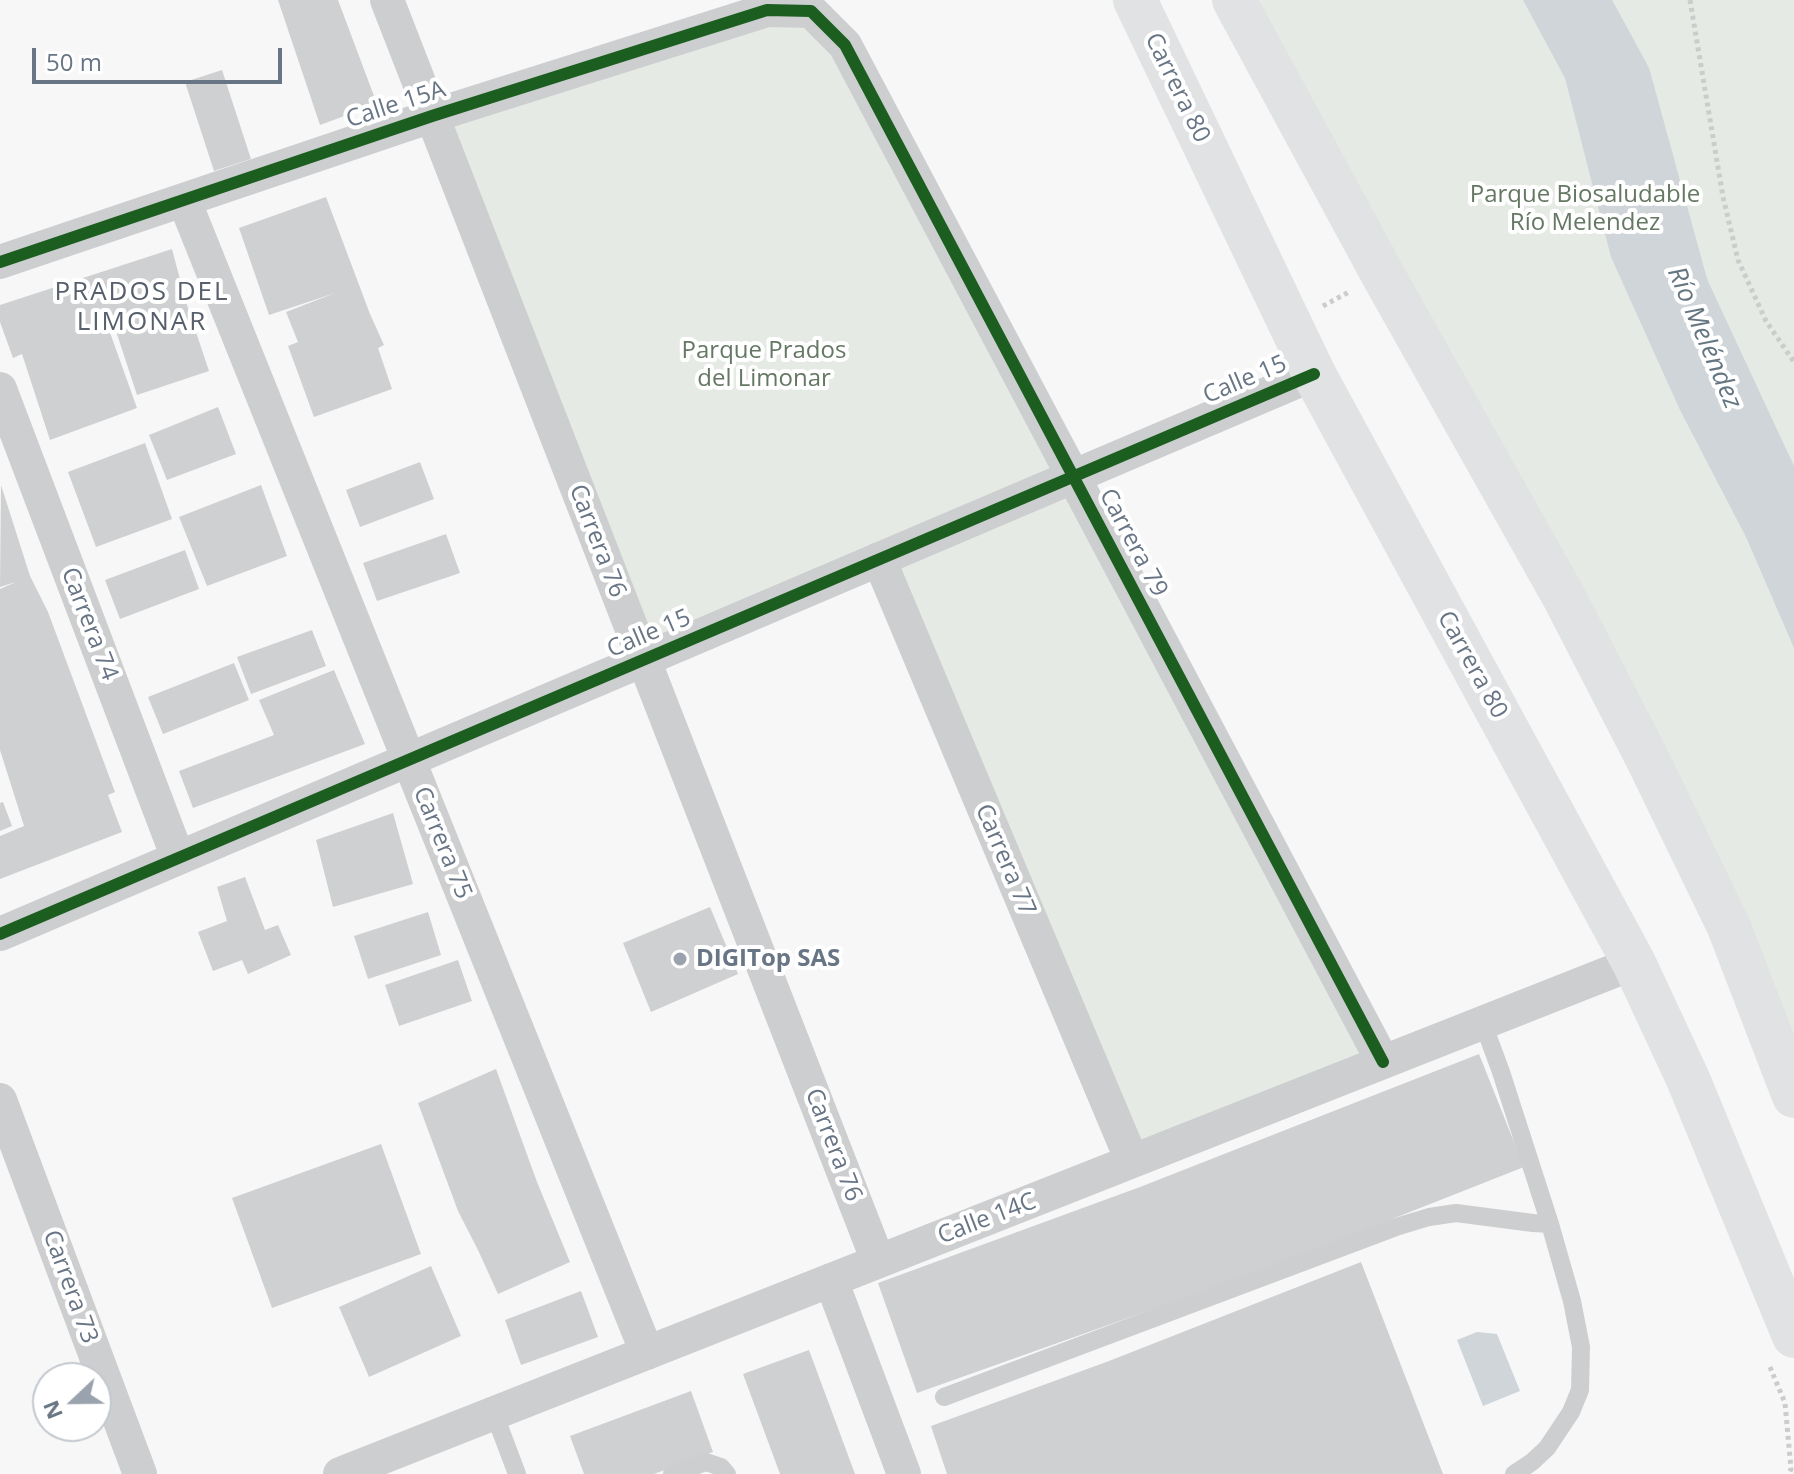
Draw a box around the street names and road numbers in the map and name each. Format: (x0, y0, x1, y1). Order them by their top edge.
street label: Carrera 80 (1138, 28, 1216, 148)
street label: Calle 15A (343, 75, 449, 135)
street label: Calle 15 (1199, 350, 1291, 410)
street label: Carrera 76 (562, 481, 632, 601)
street label: Carrera 79 (1092, 484, 1174, 602)
street label: Carrera 74 (54, 564, 124, 684)
street label: Calle 15 (603, 604, 695, 664)
street label: Carrera 80 (1431, 606, 1513, 724)
street label: Carrera 75 (406, 783, 478, 903)
street label: Carrera 77 (969, 800, 1041, 920)
street label: Carrera 76 (798, 1085, 868, 1205)
street label: Calle 14C (934, 1187, 1040, 1251)
street label: Carrera 73 (36, 1226, 104, 1348)

